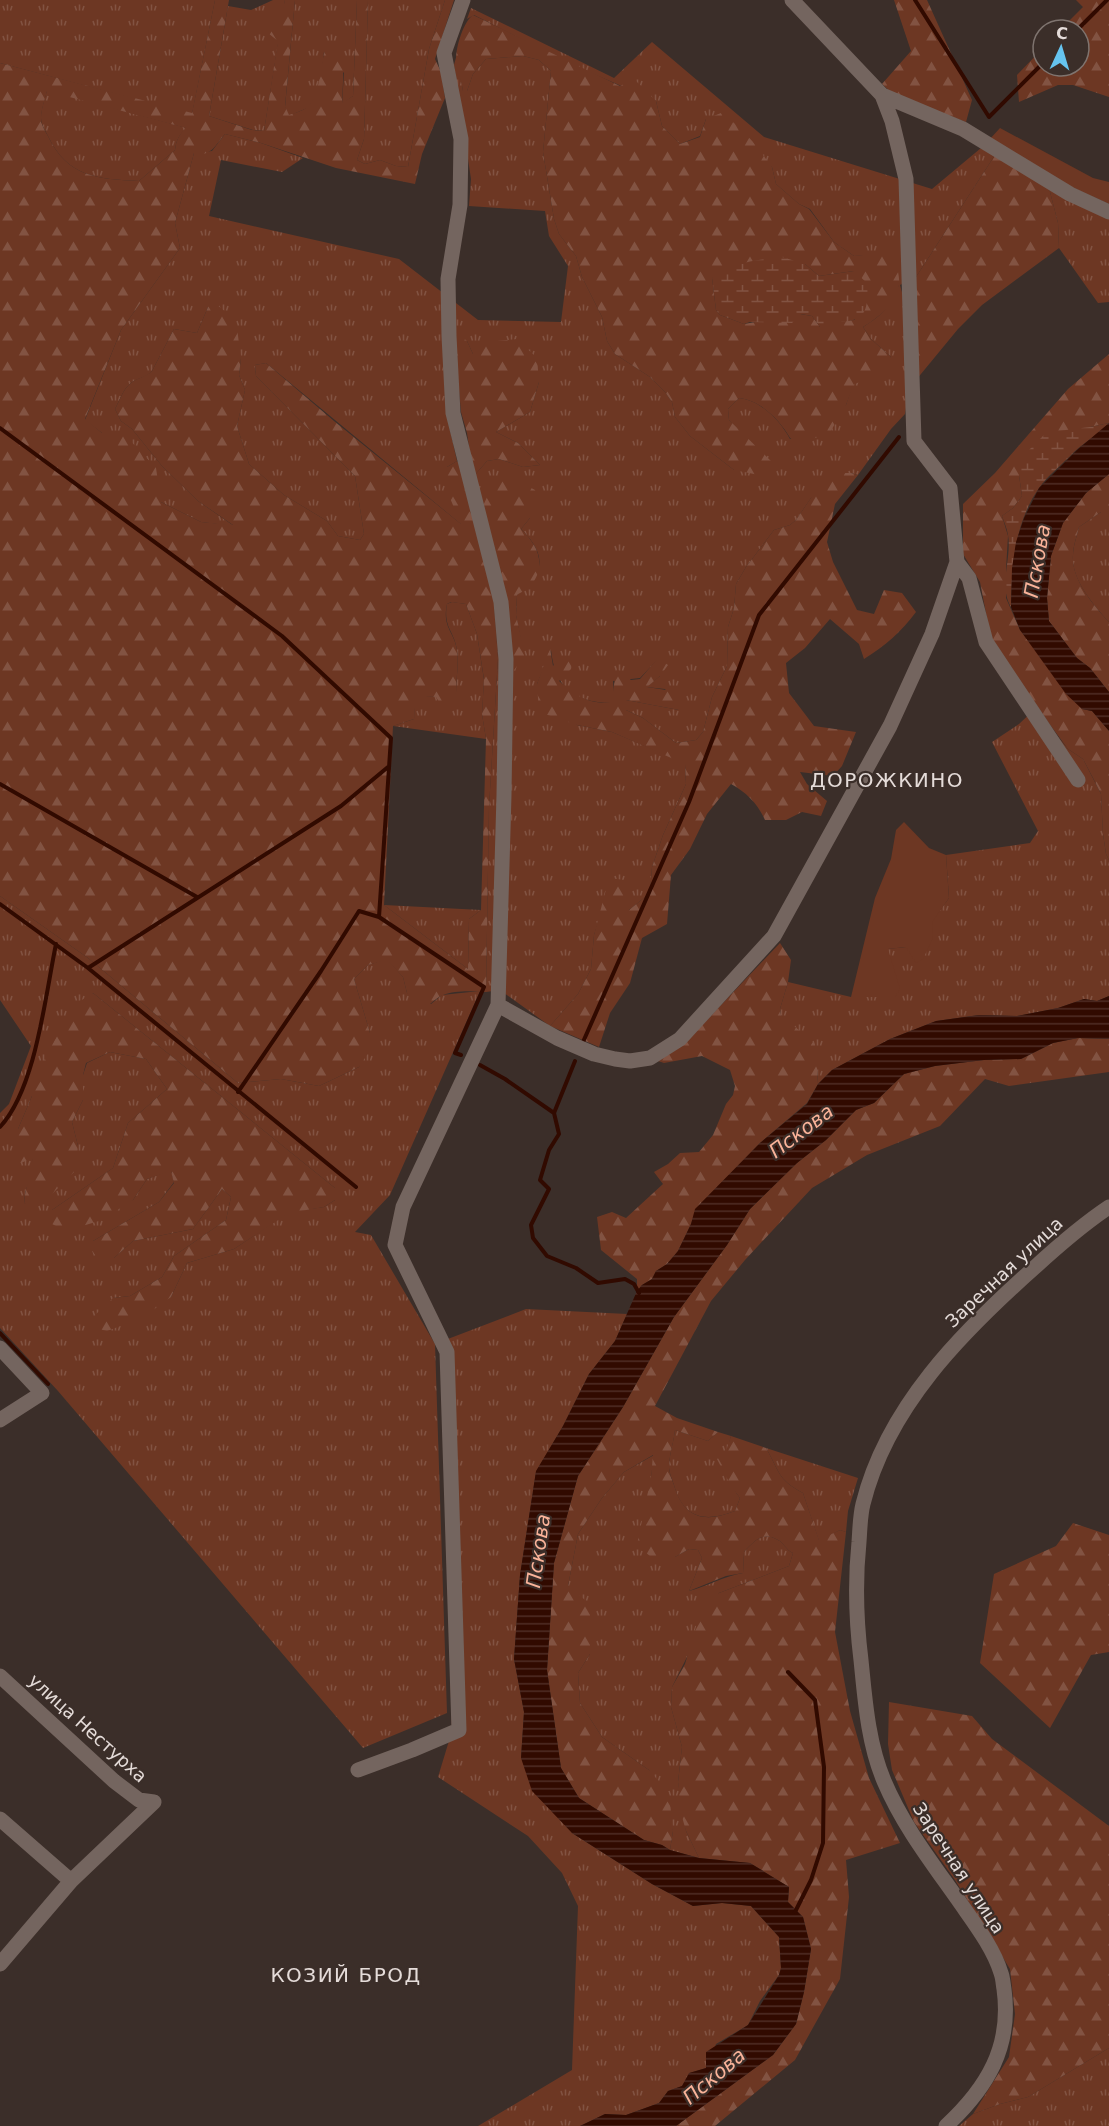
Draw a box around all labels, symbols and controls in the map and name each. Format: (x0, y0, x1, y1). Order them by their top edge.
north arrow (1031, 18, 1091, 78)
text: С (1055, 24, 1069, 43)
water label: Пскова (1019, 522, 1055, 600)
district label: ДОРОЖКИНО (810, 768, 964, 792)
water label: Пскова (764, 1099, 838, 1163)
street label: Заречная улица (941, 1212, 1067, 1332)
water label: Пскова (521, 1512, 555, 1590)
street label: улица Нестурха (25, 1669, 151, 1787)
street label: Заречная улица (909, 1798, 1009, 1938)
district label: КОЗИЙ БРОД (270, 1963, 422, 1987)
water label: Пскова (678, 2043, 750, 2109)

